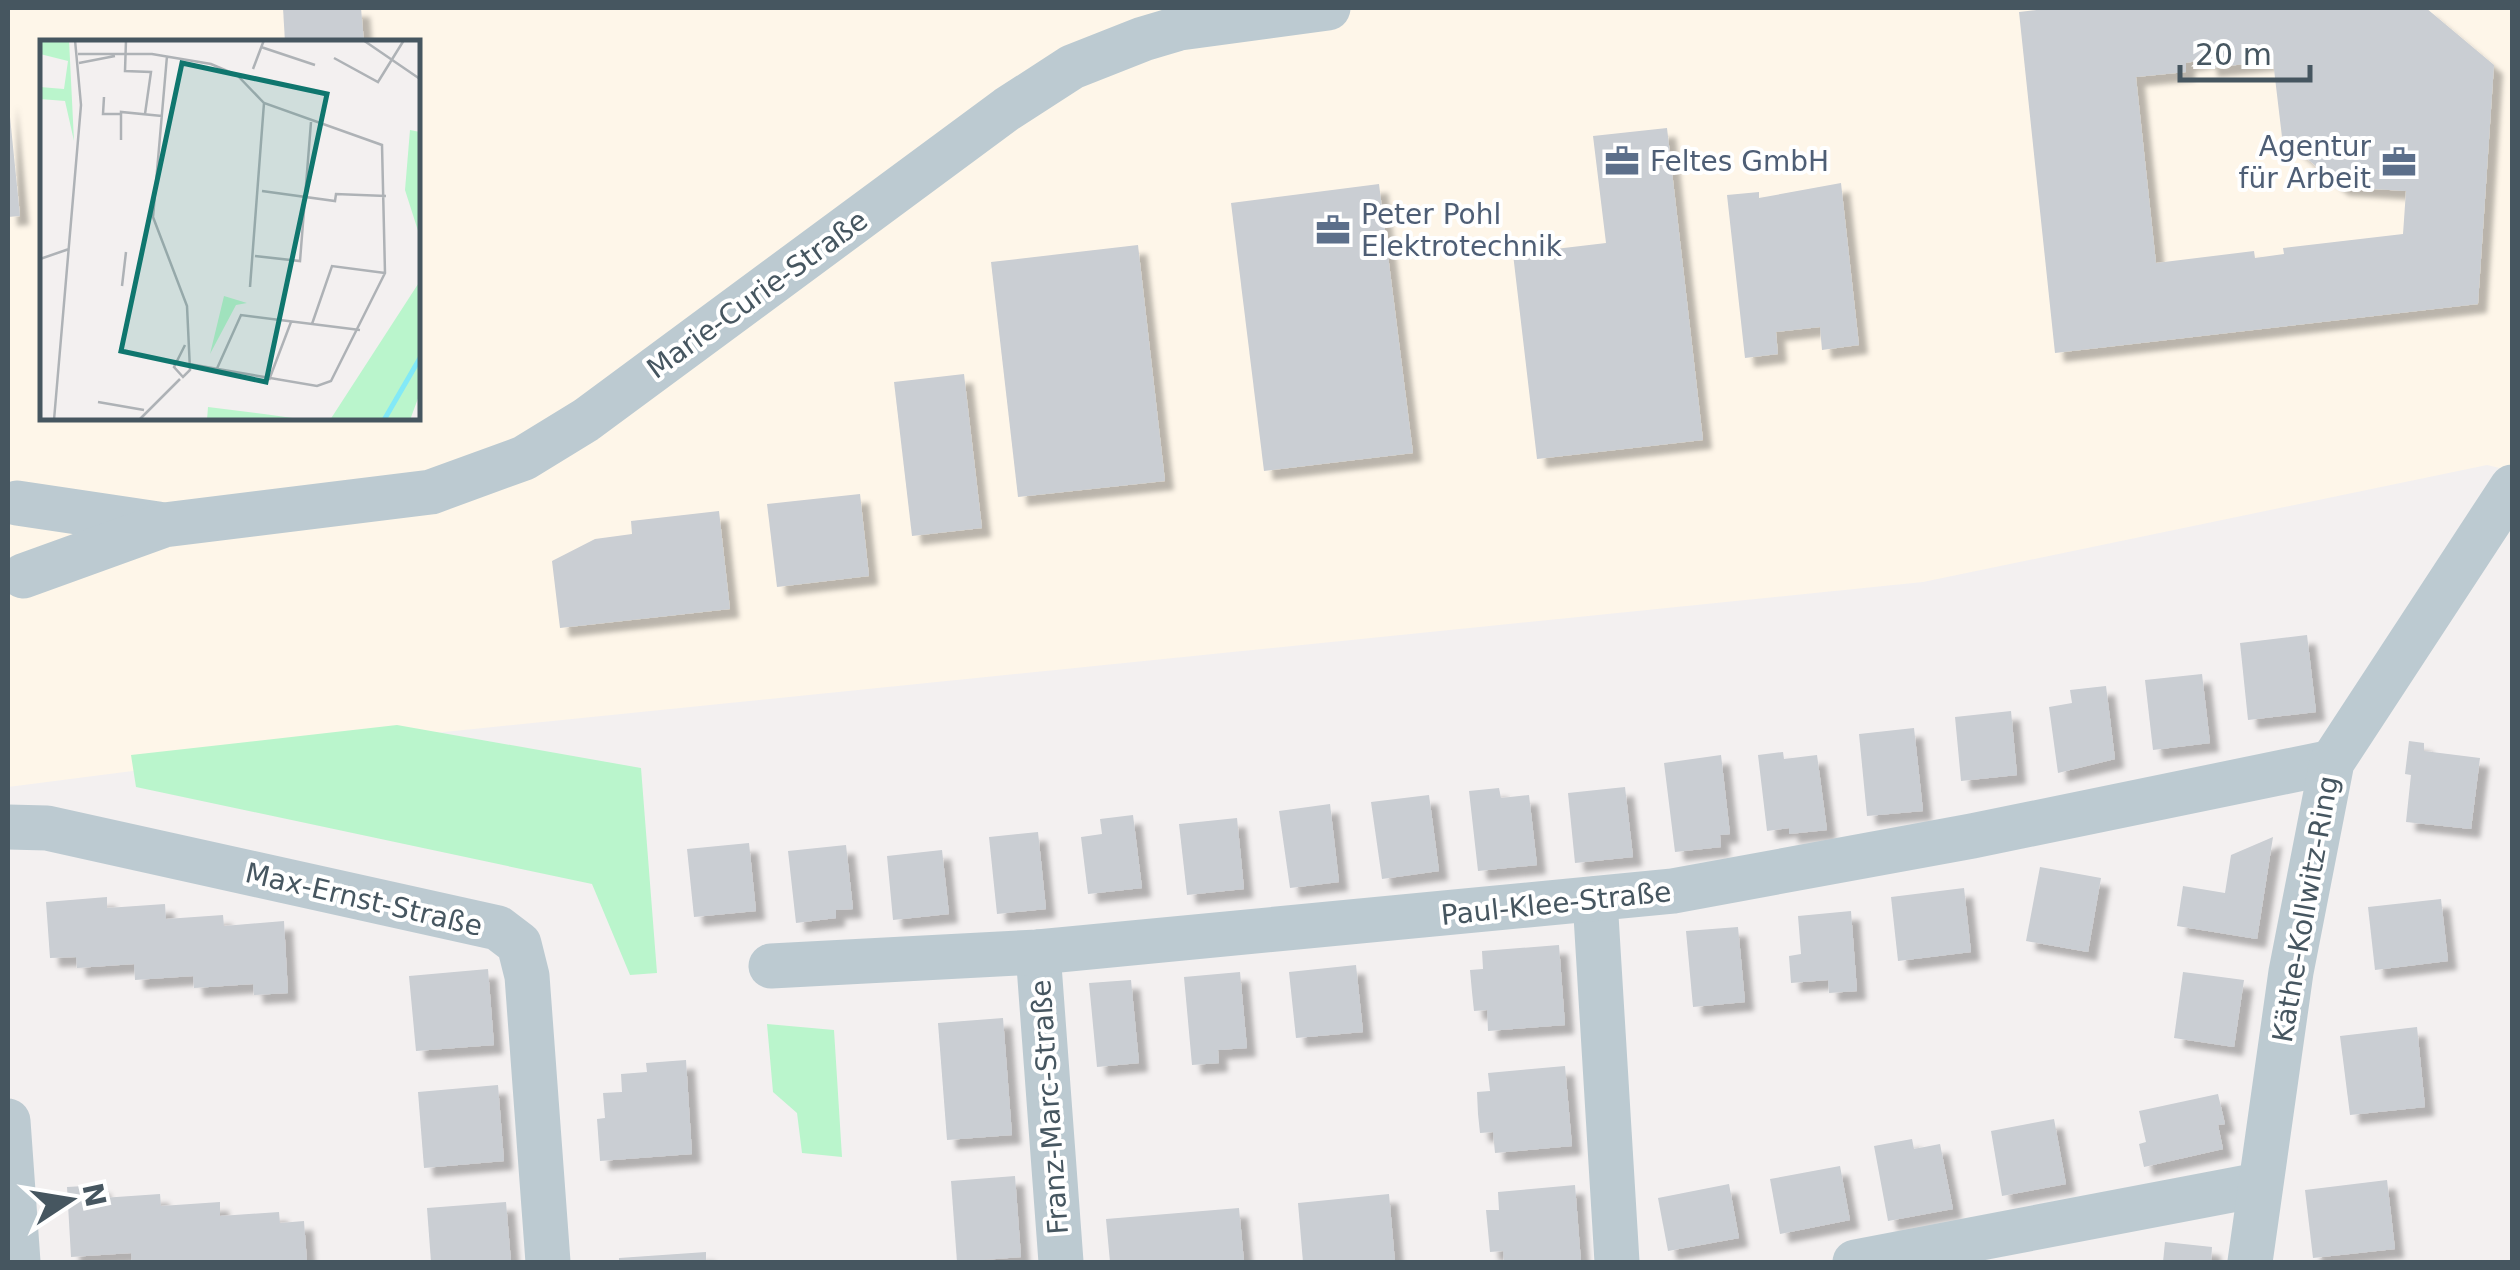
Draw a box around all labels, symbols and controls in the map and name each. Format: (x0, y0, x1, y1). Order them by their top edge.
scale bar (2180, 20, 2310, 82)
text: 20 m (2195, 37, 2272, 72)
inset map (40, 40, 420, 420)
place label: Agentur für Arbeit (2239, 130, 2371, 195)
office icon: Feltes GmbH (1603, 142, 1641, 180)
office icon: Agentur für Arbeit (2380, 143, 2418, 181)
place label: Feltes GmbH (1650, 145, 1829, 178)
place label: Peter Pohl Elektrotechnik (1361, 198, 1563, 263)
street label: Marie-Curie-Straße (641, 203, 874, 385)
office icon: Peter Pohl Elektrotechnik (1314, 211, 1352, 249)
street label: Käthe-Kollwitz-Ring (2266, 773, 2345, 1045)
street label: Max-Ernst-Straße (242, 856, 486, 943)
street label: Paul-Klee-Straße (1439, 875, 1673, 932)
street label: Franz-Marc-Straße (1024, 978, 1075, 1235)
north arrow (20, 1150, 120, 1250)
text: N (75, 1180, 113, 1210)

